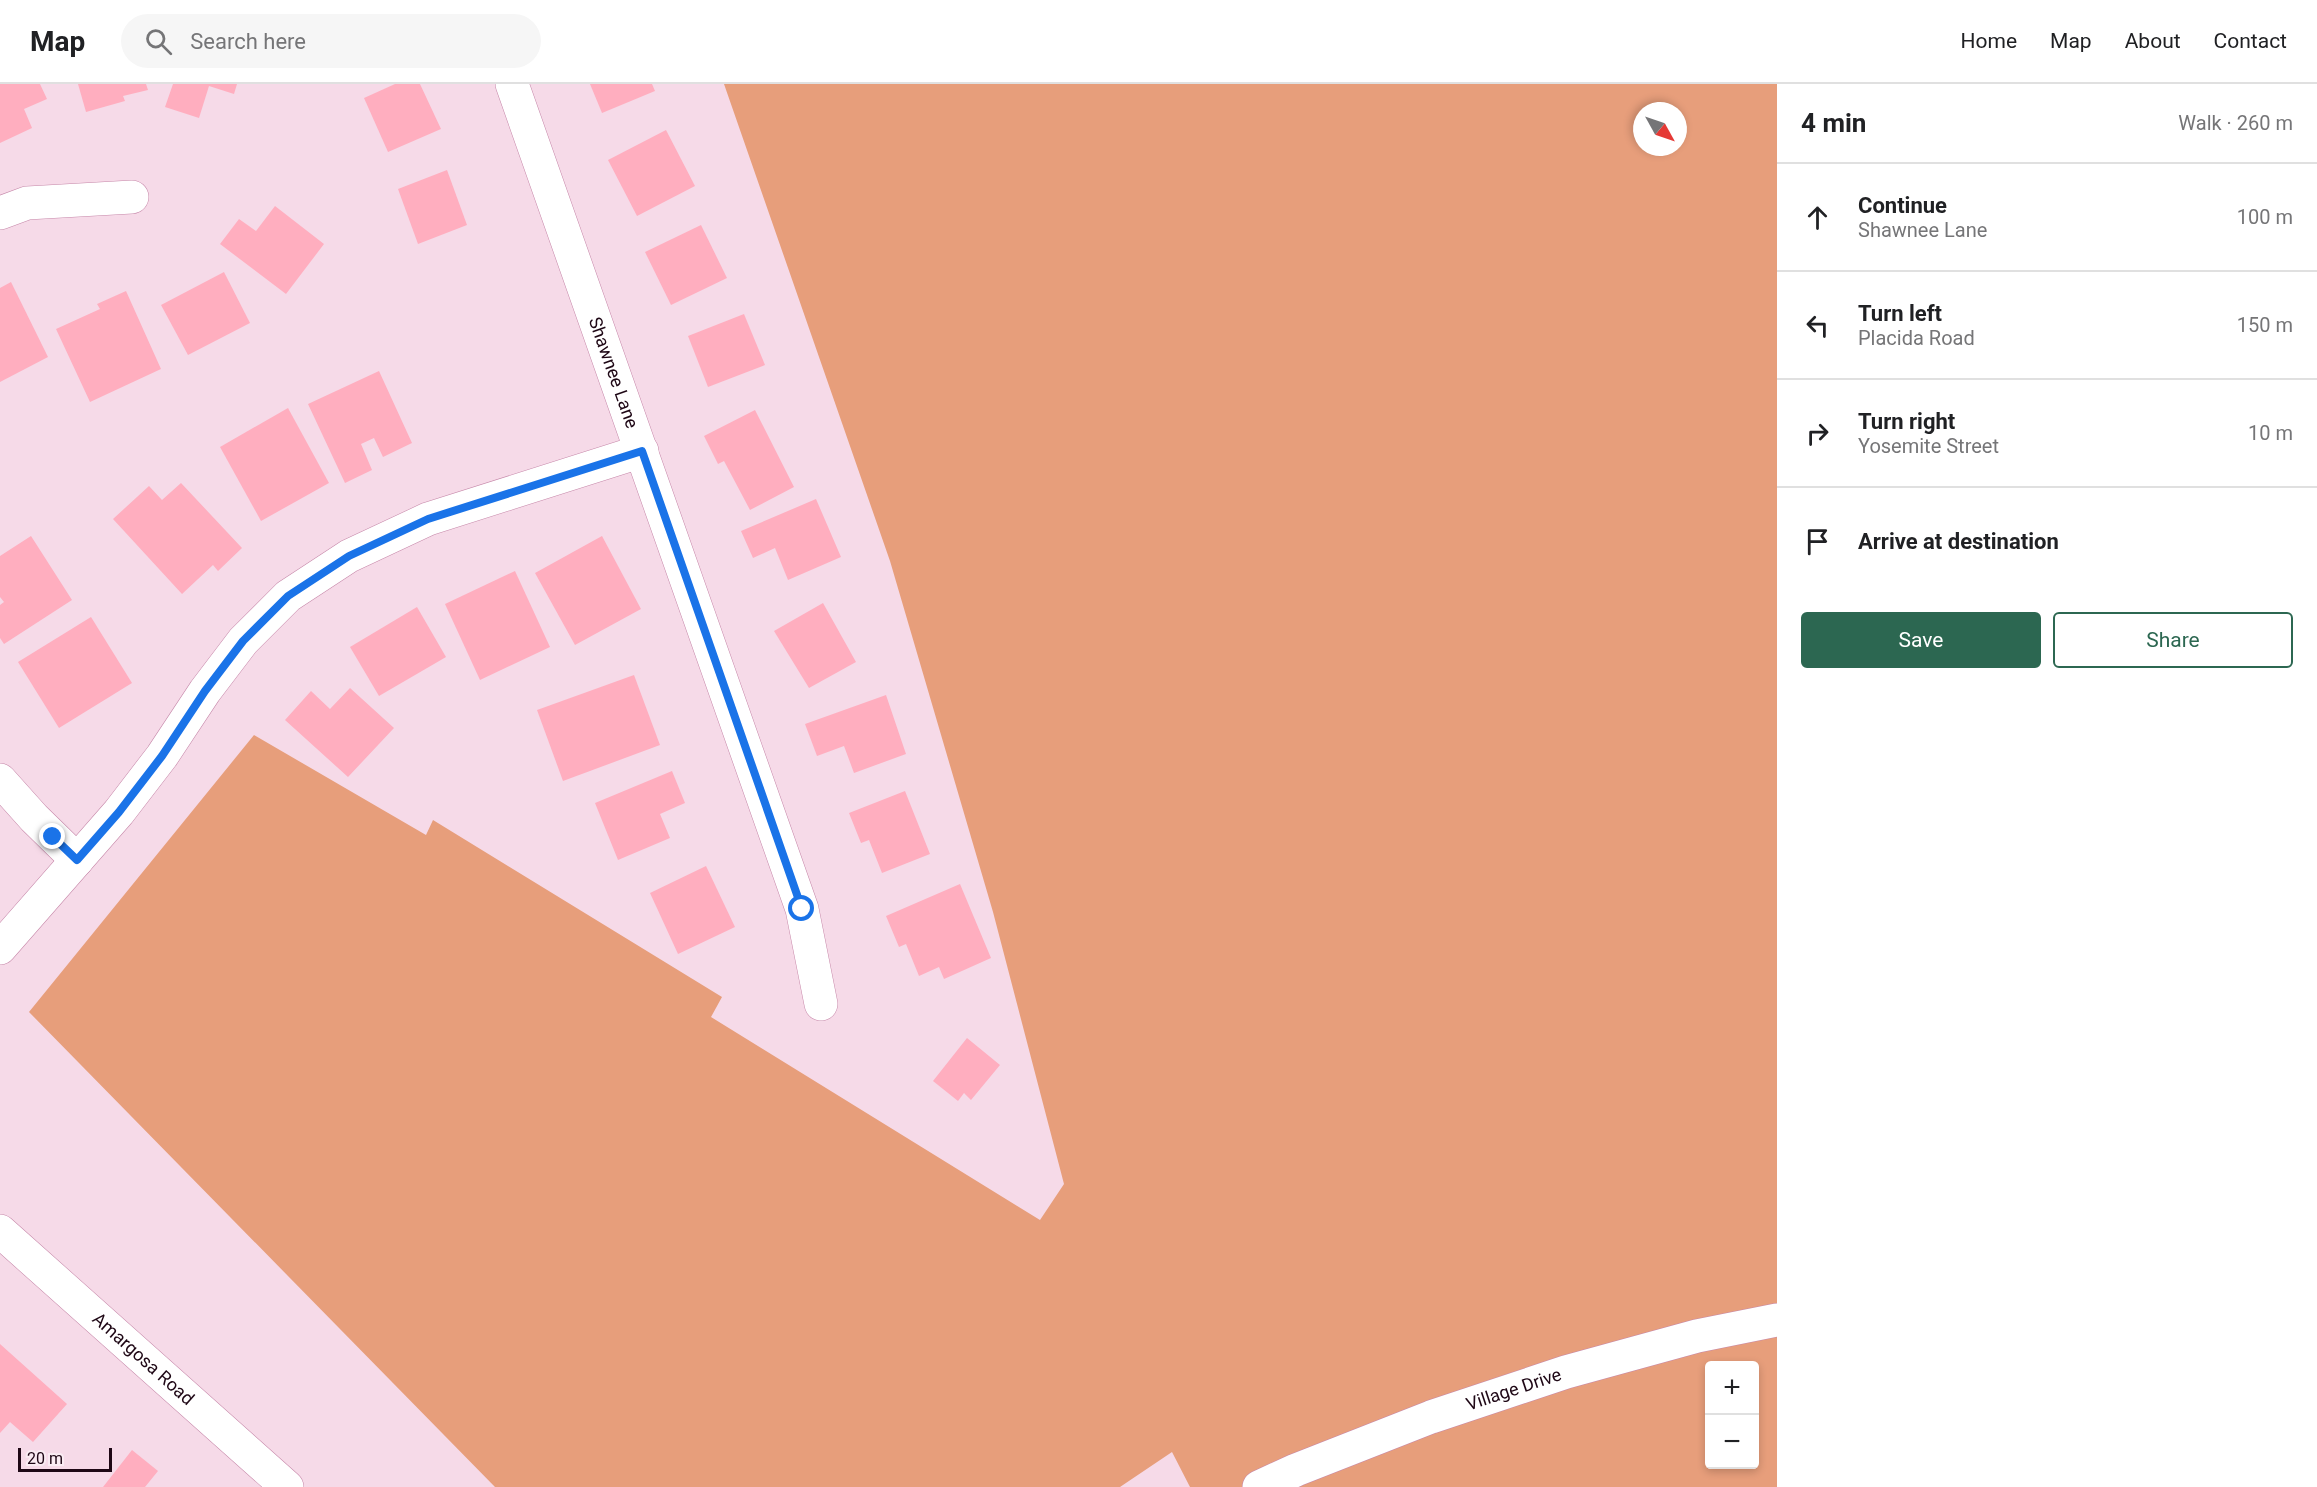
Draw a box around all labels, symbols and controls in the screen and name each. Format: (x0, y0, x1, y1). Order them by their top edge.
search box (121, 14, 541, 68)
text: Map (30, 25, 85, 58)
icon: search (142, 25, 175, 58)
text: Search here (190, 29, 306, 54)
text: Home (1961, 29, 2017, 53)
text: Map (2050, 29, 2092, 53)
text: About (2125, 29, 2181, 53)
text: Contact (2214, 29, 2287, 53)
north arrow (1633, 102, 1687, 156)
text: 4 min (1801, 108, 1866, 138)
text: Walk · 260 m (2178, 111, 2293, 135)
text: Continue (1858, 193, 1947, 218)
icon: ahead (1801, 201, 1834, 234)
text: 100 m (2237, 205, 2293, 229)
text: Shawnee Lane (1858, 218, 1987, 242)
text: Turn left (1858, 301, 1942, 326)
icon: left (1801, 309, 1834, 342)
text: 150 m (2237, 313, 2293, 337)
street label: Shawnee Lane (585, 314, 643, 431)
text: Placida Road (1858, 326, 1975, 350)
text: Turn right (1858, 409, 1955, 434)
icon: right (1801, 417, 1834, 450)
text: 10 m (2248, 421, 2293, 445)
text: Yosemite Street (1858, 434, 1999, 458)
icon: arrive (1801, 525, 1834, 558)
text: Arrive at destination (1858, 529, 2059, 554)
button: Save (1801, 612, 2041, 668)
button: Share (2053, 612, 2293, 668)
route end (39, 823, 65, 849)
route start (788, 895, 814, 921)
street label: Amargosa Road (89, 1308, 199, 1409)
map controls (1705, 1361, 1759, 1469)
button: + (1705, 1361, 1759, 1415)
street label: Village Drive (1463, 1363, 1564, 1415)
button: − (1705, 1415, 1759, 1469)
scale bar (18, 1445, 112, 1472)
text: 20 m (27, 1449, 63, 1468)

